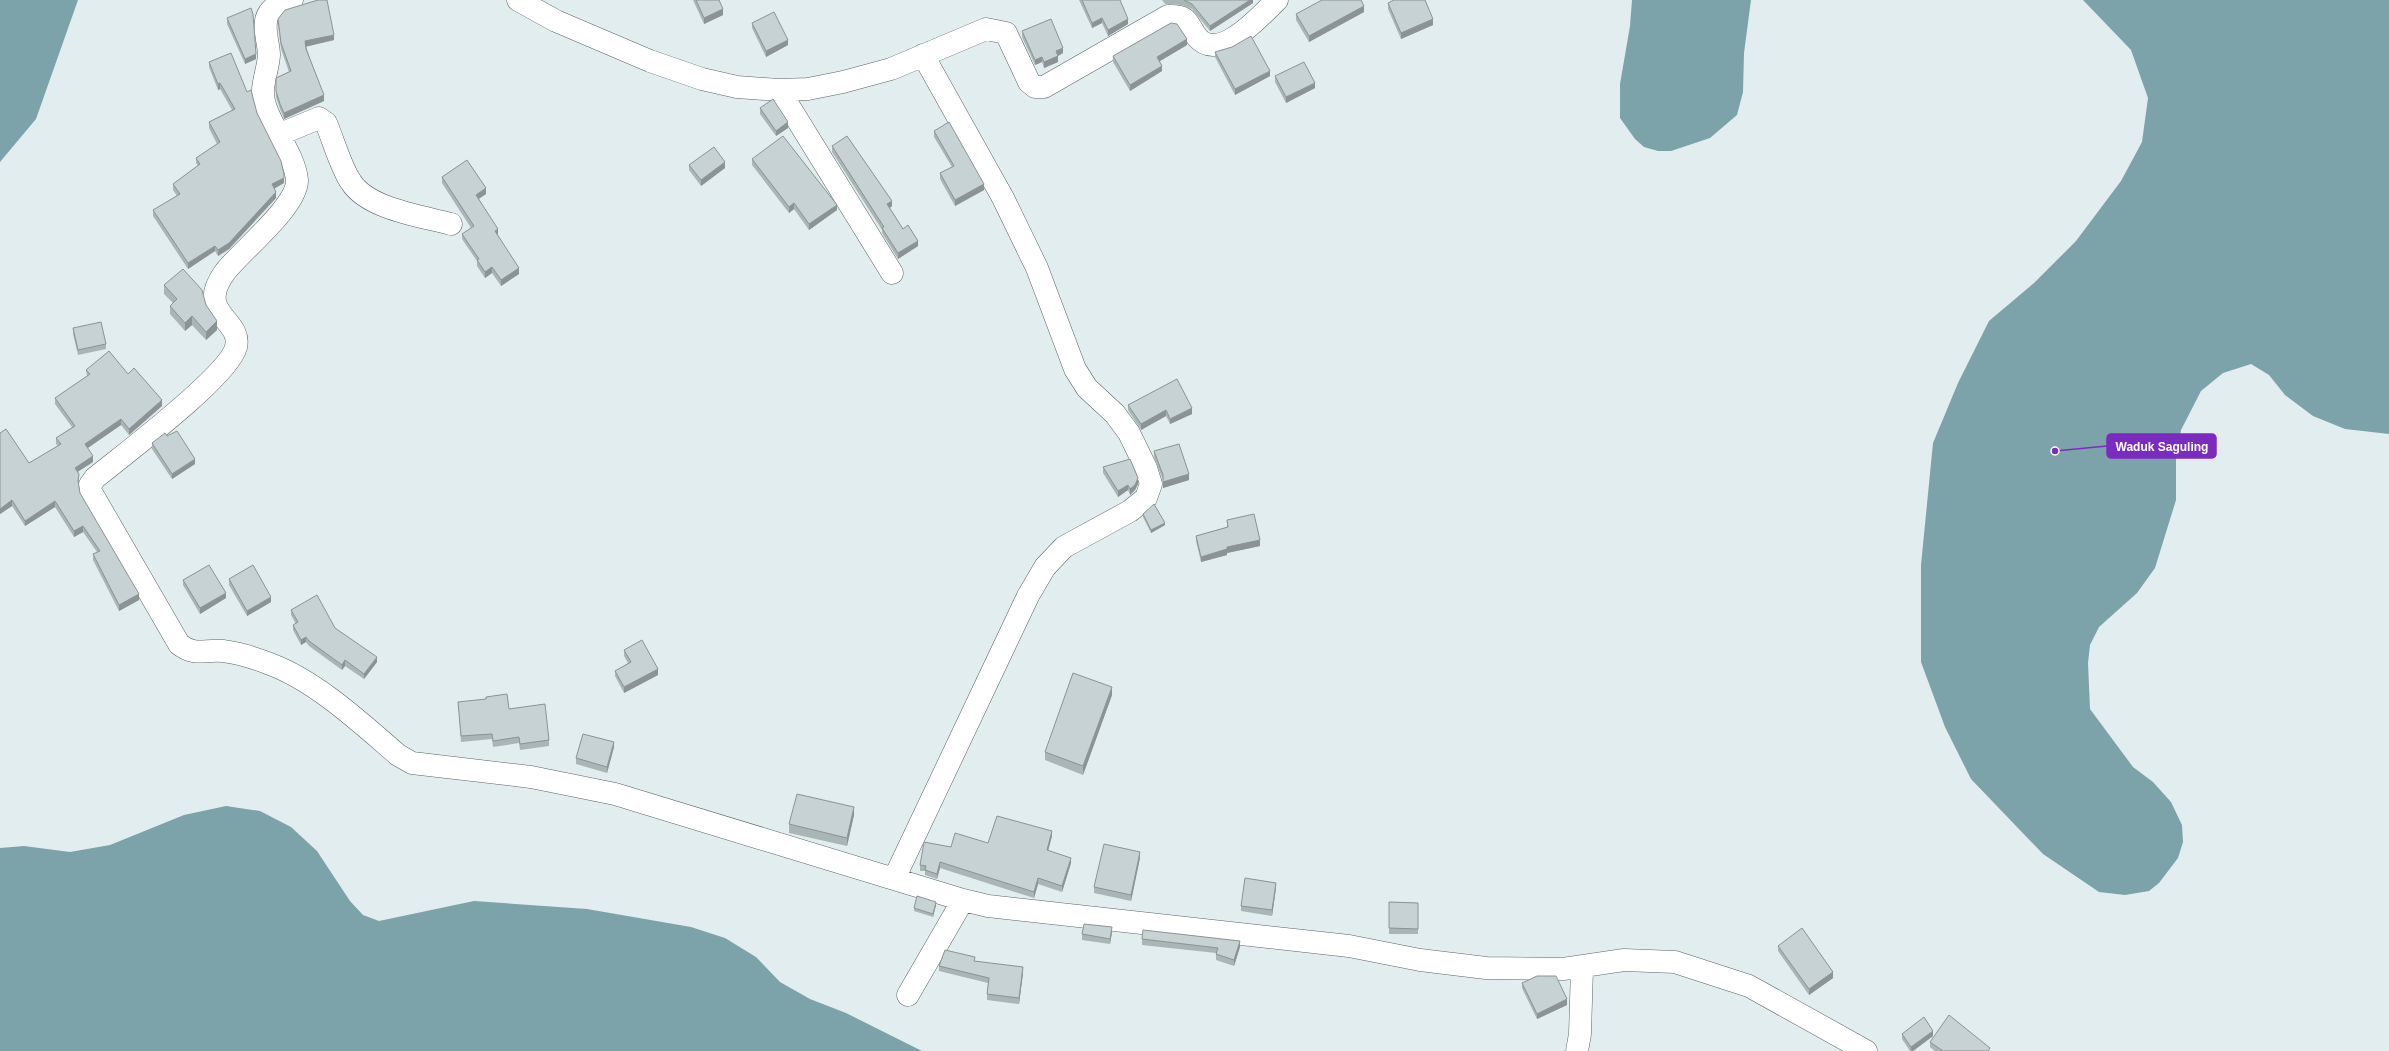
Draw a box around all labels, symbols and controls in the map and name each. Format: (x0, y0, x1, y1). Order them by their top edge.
callout: Waduk Saguling (2107, 434, 2216, 458)
text: Waduk Saguling (2116, 440, 2208, 454)

